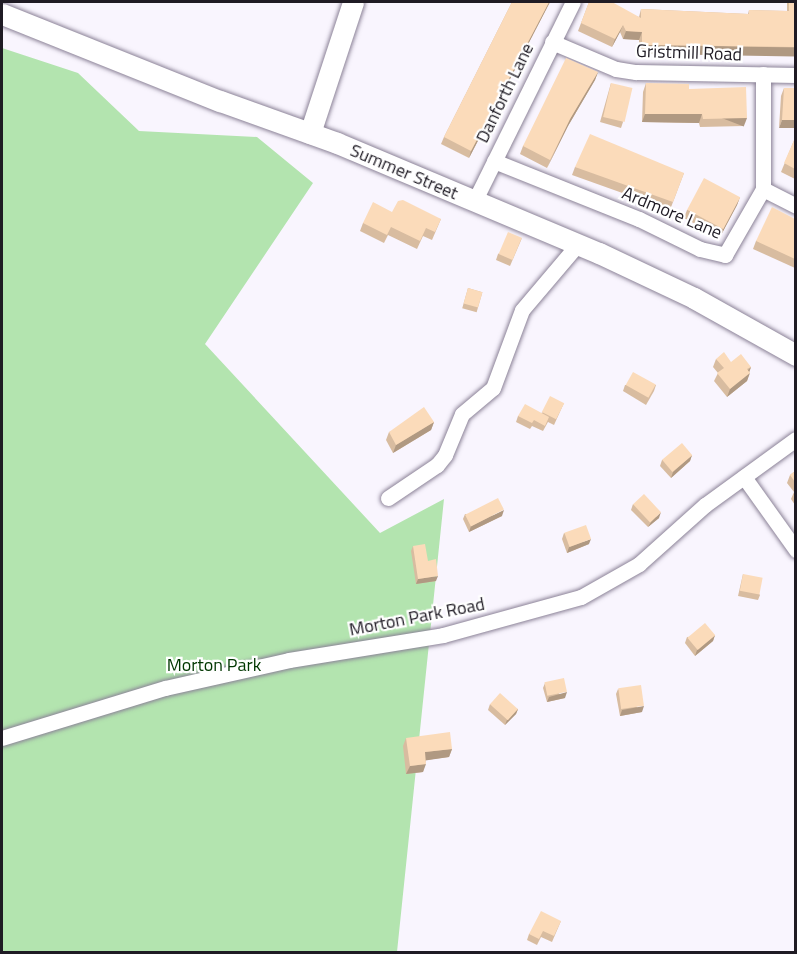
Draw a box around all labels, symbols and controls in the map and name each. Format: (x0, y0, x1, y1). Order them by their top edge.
street label: Danforth Lane (472, 40, 538, 146)
street label: Gristmill Road (636, 40, 742, 66)
street label: Summer Street (347, 140, 461, 204)
street label: Ardmore Lane (619, 182, 725, 244)
street label: Morton Park Road (347, 593, 487, 641)
park label: Morton Park (167, 654, 261, 676)

